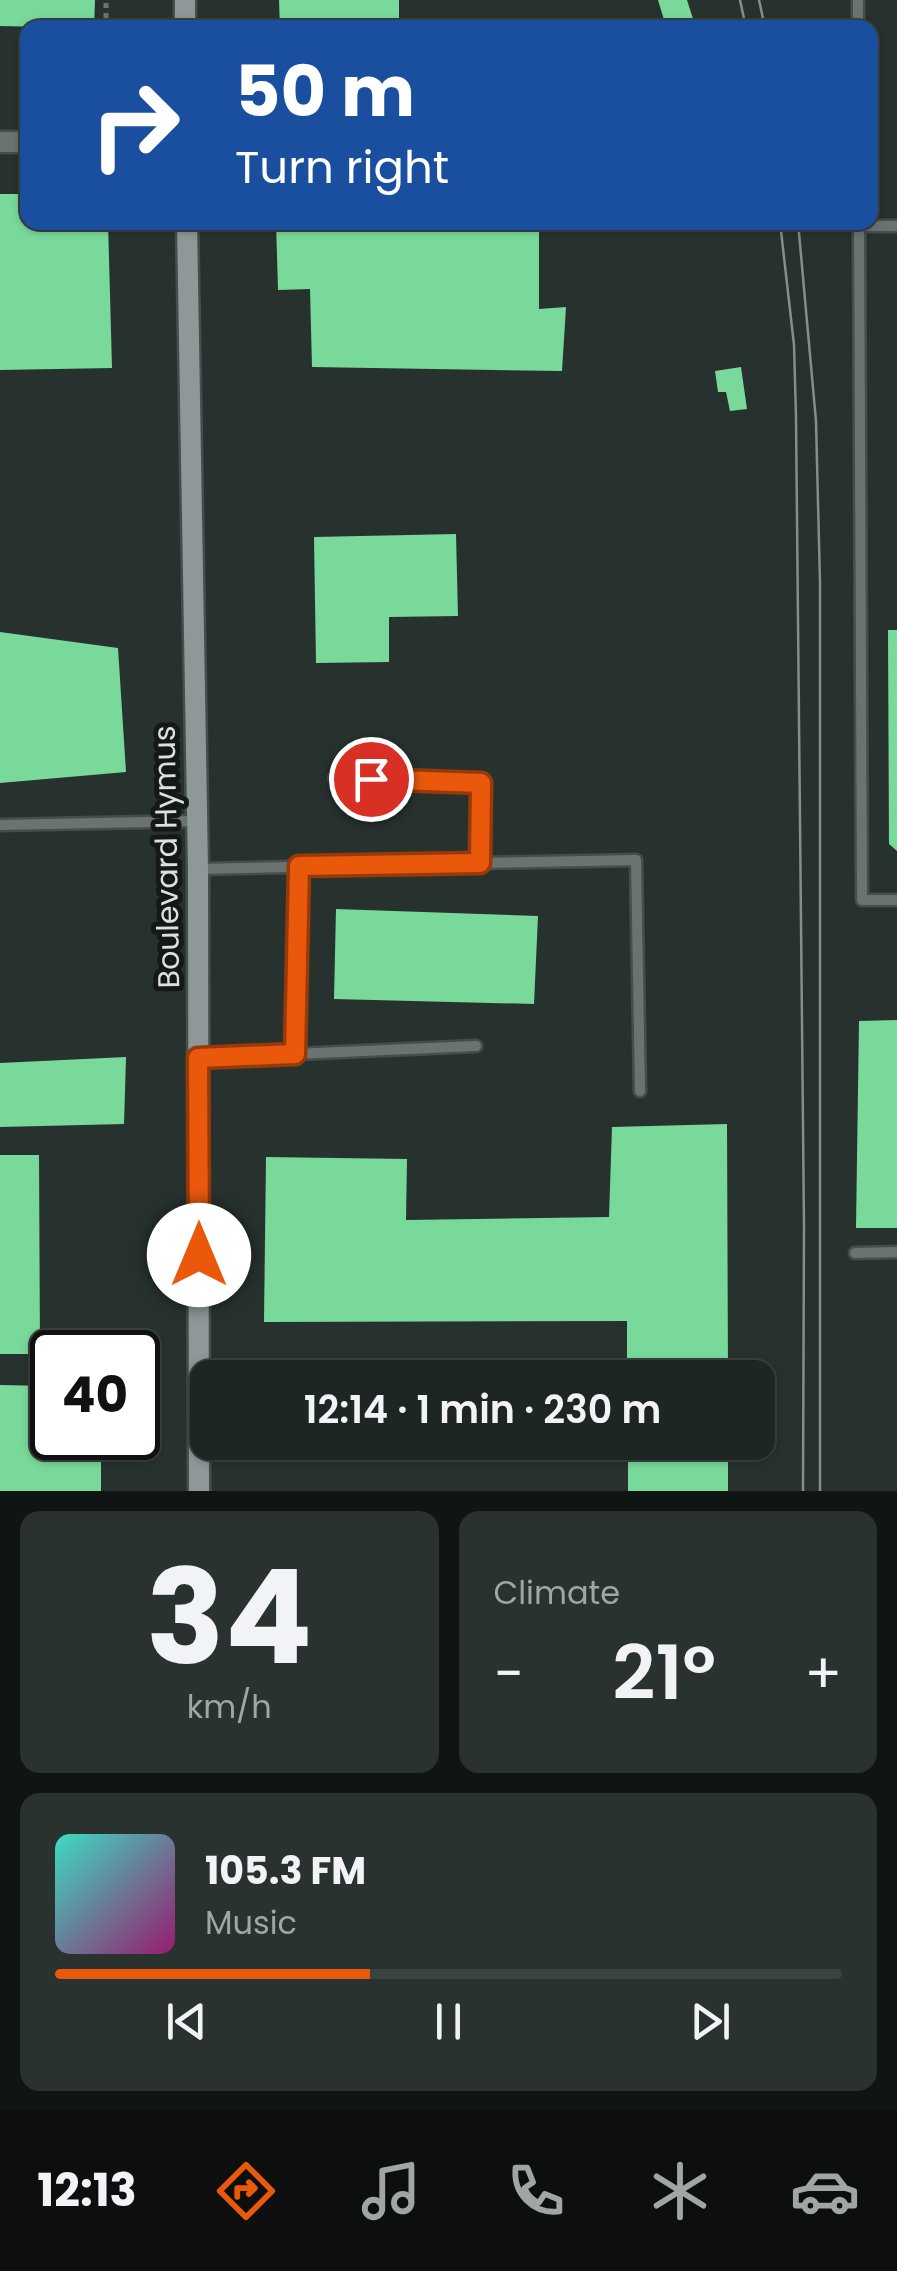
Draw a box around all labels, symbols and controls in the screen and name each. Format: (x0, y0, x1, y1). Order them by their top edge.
text: 50 m (235, 42, 415, 141)
icon: right (70, 60, 200, 190)
text: Turn right (235, 136, 449, 199)
street label: Boulevard Hymus (143, 725, 190, 989)
pin (329, 737, 414, 822)
icon: arrive (344, 752, 399, 807)
position arrow (147, 1203, 251, 1307)
speed limit sign: 40 (30, 1330, 160, 1460)
text: 12:14 · 1 min · 230 m (304, 1383, 661, 1436)
text: 34 (146, 1526, 313, 1709)
text: Climate (494, 1570, 620, 1615)
text: 21° (612, 1620, 716, 1725)
text: − (494, 1635, 524, 1712)
text: + (804, 1635, 842, 1712)
text: km/h (187, 1684, 272, 1729)
text: 105.3 FM (205, 1844, 366, 1897)
text: Music (205, 1900, 297, 1945)
icon: previous (159, 1994, 214, 2049)
icon: pause (421, 1994, 476, 2049)
icon: next (683, 1994, 738, 2049)
icon: directions (211, 2156, 281, 2226)
icon: music (356, 2156, 426, 2226)
icon: phone (501, 2156, 571, 2226)
icon: climate (645, 2156, 715, 2226)
icon: car (790, 2156, 860, 2226)
text: 12:13 (37, 2159, 137, 2222)

